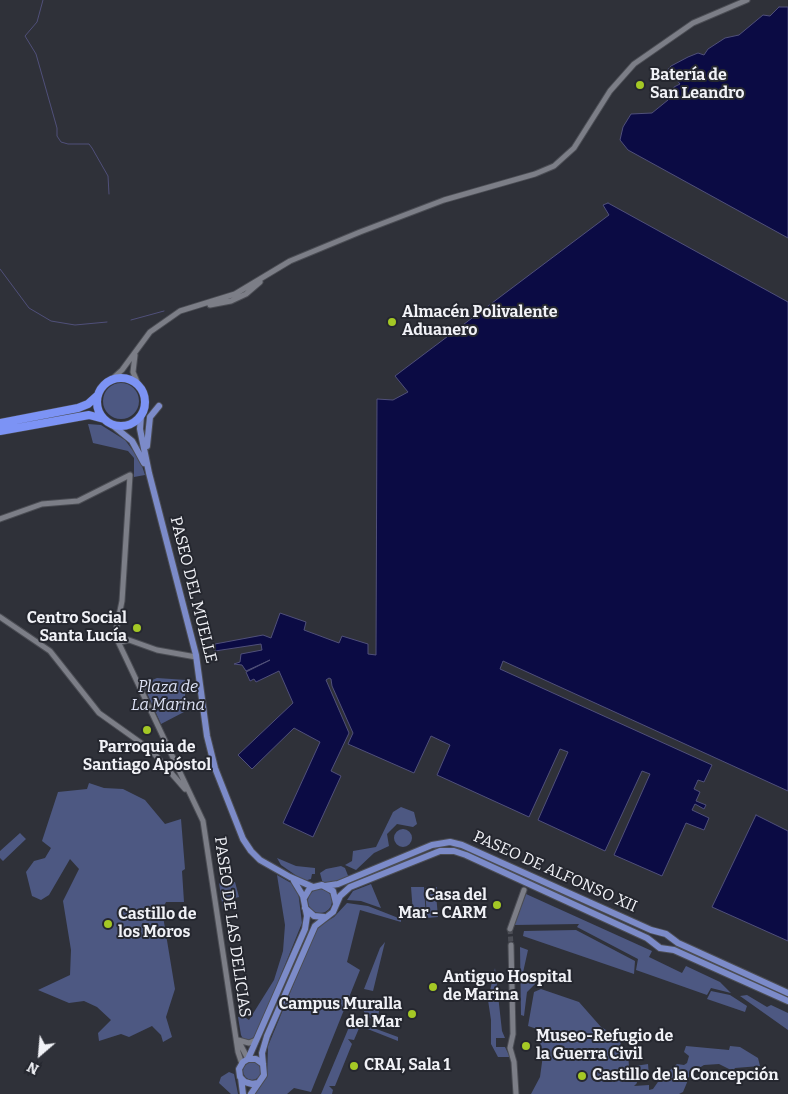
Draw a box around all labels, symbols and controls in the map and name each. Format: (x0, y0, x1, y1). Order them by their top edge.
place label: Batería de San Leandro (650, 66, 745, 104)
marker: Batería de San Leandro (634, 79, 646, 91)
place label: Almacén Polivalente Aduanero (402, 303, 557, 341)
marker: Almacén Polivalente Aduanero (386, 316, 398, 328)
street label: PASEO DEL MUELLE (165, 515, 221, 665)
place label: Centro Social Santa Lucía (27, 609, 127, 647)
marker: Centro Social Santa Lucía (131, 622, 143, 634)
park label: Plaza de La Marina (131, 678, 205, 716)
marker: Parroquia de Santiago Apóstol (141, 724, 153, 736)
place label: Parroquia de Santiago Apóstol (83, 738, 211, 776)
street label: PASEO DE ALFONSO XII (470, 827, 640, 917)
street label: PASEO DE LAS DELICIAS (210, 835, 254, 1019)
place label: Casa del Mar - CARM (398, 886, 487, 924)
marker: Casa del Mar - CARM (491, 899, 503, 911)
place label: Castillo de los Moros (118, 905, 197, 943)
marker: Castillo de los Moros (102, 918, 114, 930)
place label: Antiguo Hospital de Marina (443, 968, 572, 1006)
marker: Antiguo Hospital de Marina (427, 981, 439, 993)
place label: Campus Muralla del Mar (278, 995, 402, 1033)
marker: Campus Muralla del Mar (406, 1008, 418, 1020)
place label: Museo-Refugio de la Guerra Civil (536, 1027, 673, 1065)
north arrow (15, 1029, 65, 1079)
marker: Museo-Refugio de la Guerra Civil (520, 1040, 532, 1052)
place label: CRAI, Sala 1 (364, 1056, 450, 1076)
text: N (24, 1058, 42, 1078)
marker: CRAI, Sala 1 (348, 1060, 360, 1072)
place label: Castillo de la Concepción (592, 1066, 779, 1086)
marker: Castillo de la Concepción (576, 1070, 588, 1082)

